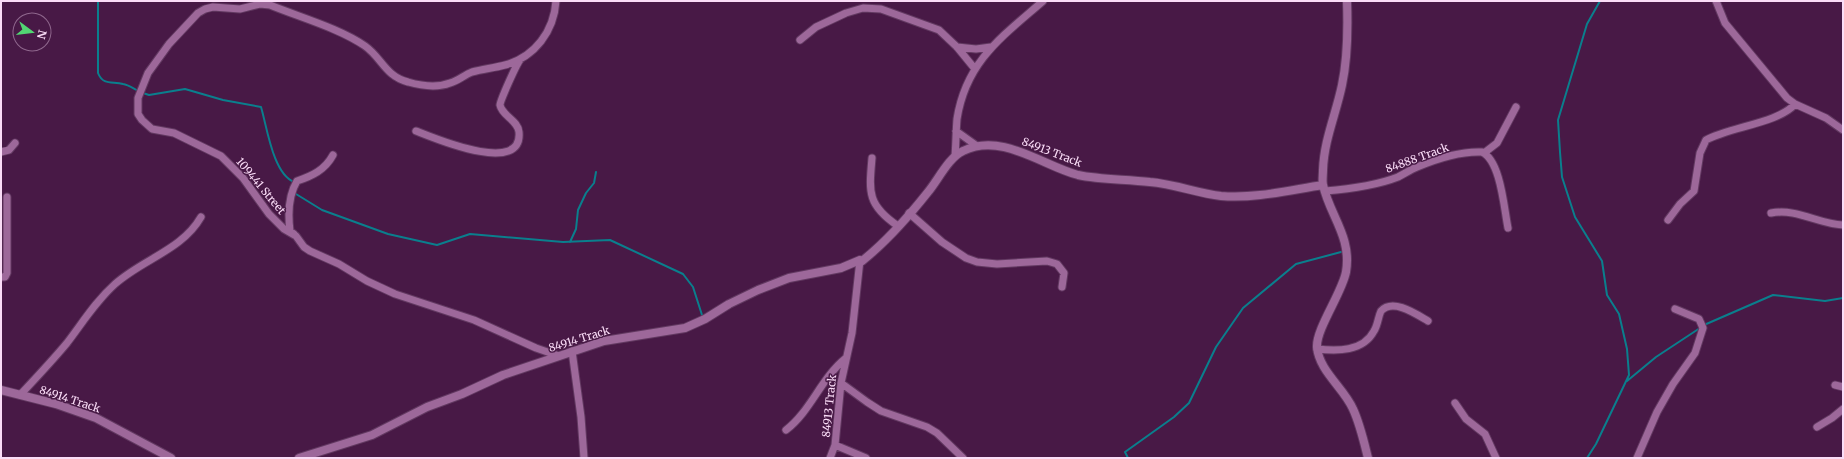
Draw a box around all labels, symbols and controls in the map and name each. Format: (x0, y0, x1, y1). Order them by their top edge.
north arrow (12, 12, 52, 52)
text: N (34, 29, 50, 41)
street label: 84913 Track (1020, 134, 1084, 170)
street label: 84888 Track (1383, 140, 1451, 176)
street label: 109441 Street (233, 155, 289, 218)
street label: 84914 Track (547, 323, 611, 355)
street label: 84913 Track (819, 374, 839, 438)
street label: 84914 Track (38, 383, 102, 415)

